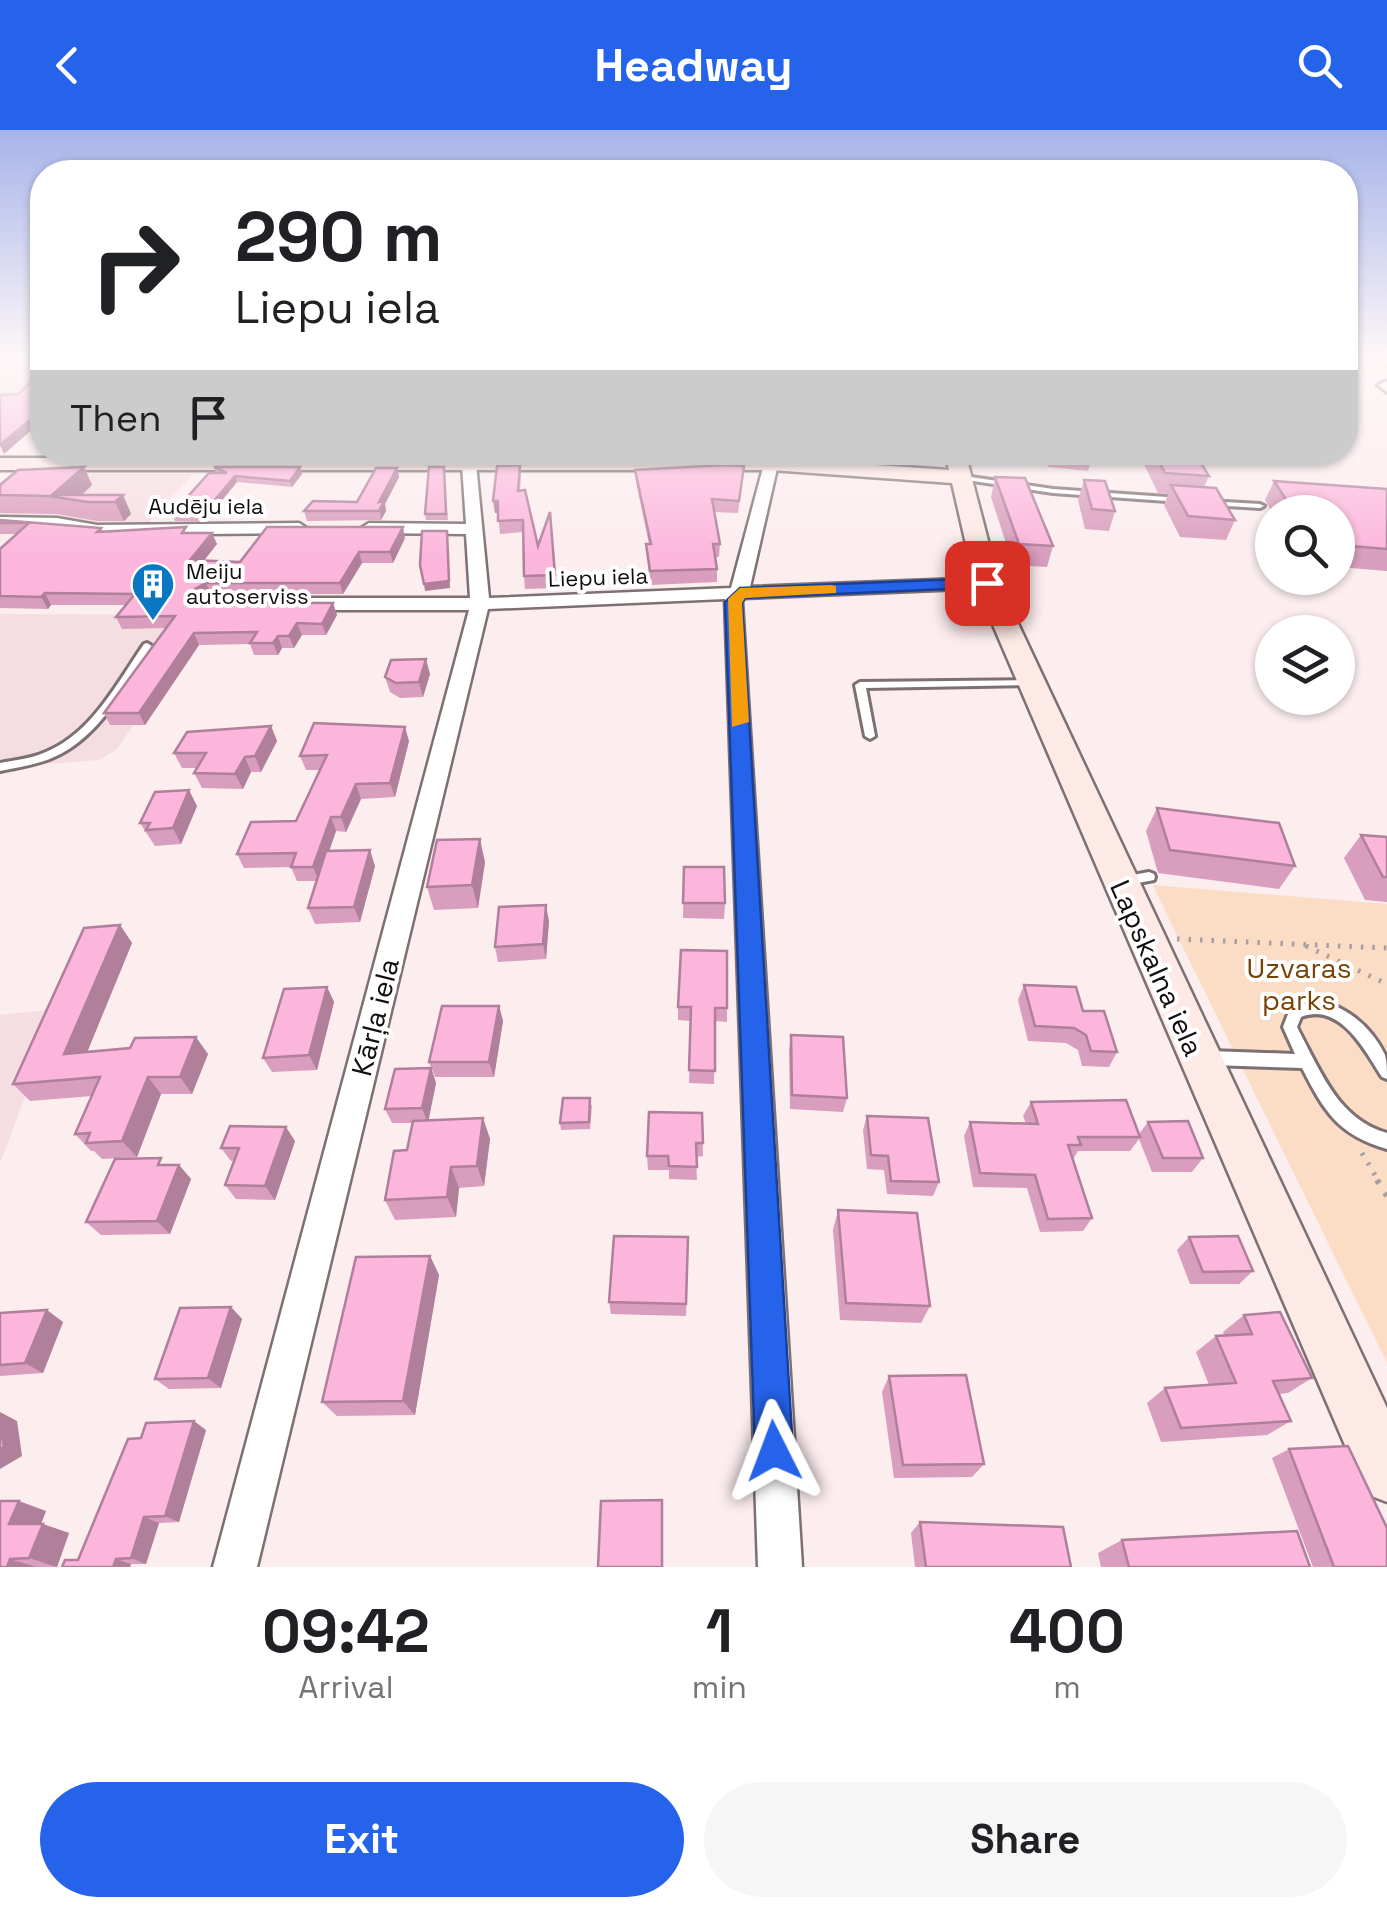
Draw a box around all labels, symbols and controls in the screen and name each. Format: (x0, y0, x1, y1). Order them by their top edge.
text: Headway (594, 37, 793, 94)
icon: back (40, 38, 95, 93)
icon: search (1292, 38, 1347, 93)
text: 290 m (235, 192, 442, 281)
icon: right (70, 200, 200, 330)
text: Liepu iela (235, 279, 440, 336)
icon: arrive (181, 390, 236, 445)
text: Then (70, 394, 161, 442)
street label: Audēju iela (148, 492, 264, 520)
map controls (1255, 495, 1355, 715)
button: search (1255, 495, 1355, 595)
pin (945, 541, 1030, 626)
icon: arrive (960, 556, 1015, 611)
place label: Meiju autoserviss (186, 557, 309, 610)
building icon: Meiju autoserviss (130, 561, 176, 622)
street label: Liepu iela (547, 561, 649, 593)
button: layers (1255, 615, 1355, 715)
street label: Lapskalna iela (1102, 874, 1212, 1062)
park label: Uzvaras parks (1247, 950, 1351, 1018)
street label: Kārļa iela (343, 954, 407, 1080)
position arrow (722, 1399, 826, 1503)
text: 09:42 (262, 1593, 430, 1670)
text: 1 (706, 1593, 733, 1670)
text: 400 (1009, 1593, 1125, 1670)
text: Arrival (298, 1667, 393, 1707)
text: min (692, 1667, 747, 1707)
text: m (1053, 1667, 1081, 1707)
button: Exit (40, 1782, 684, 1897)
button: Share (704, 1782, 1347, 1897)

